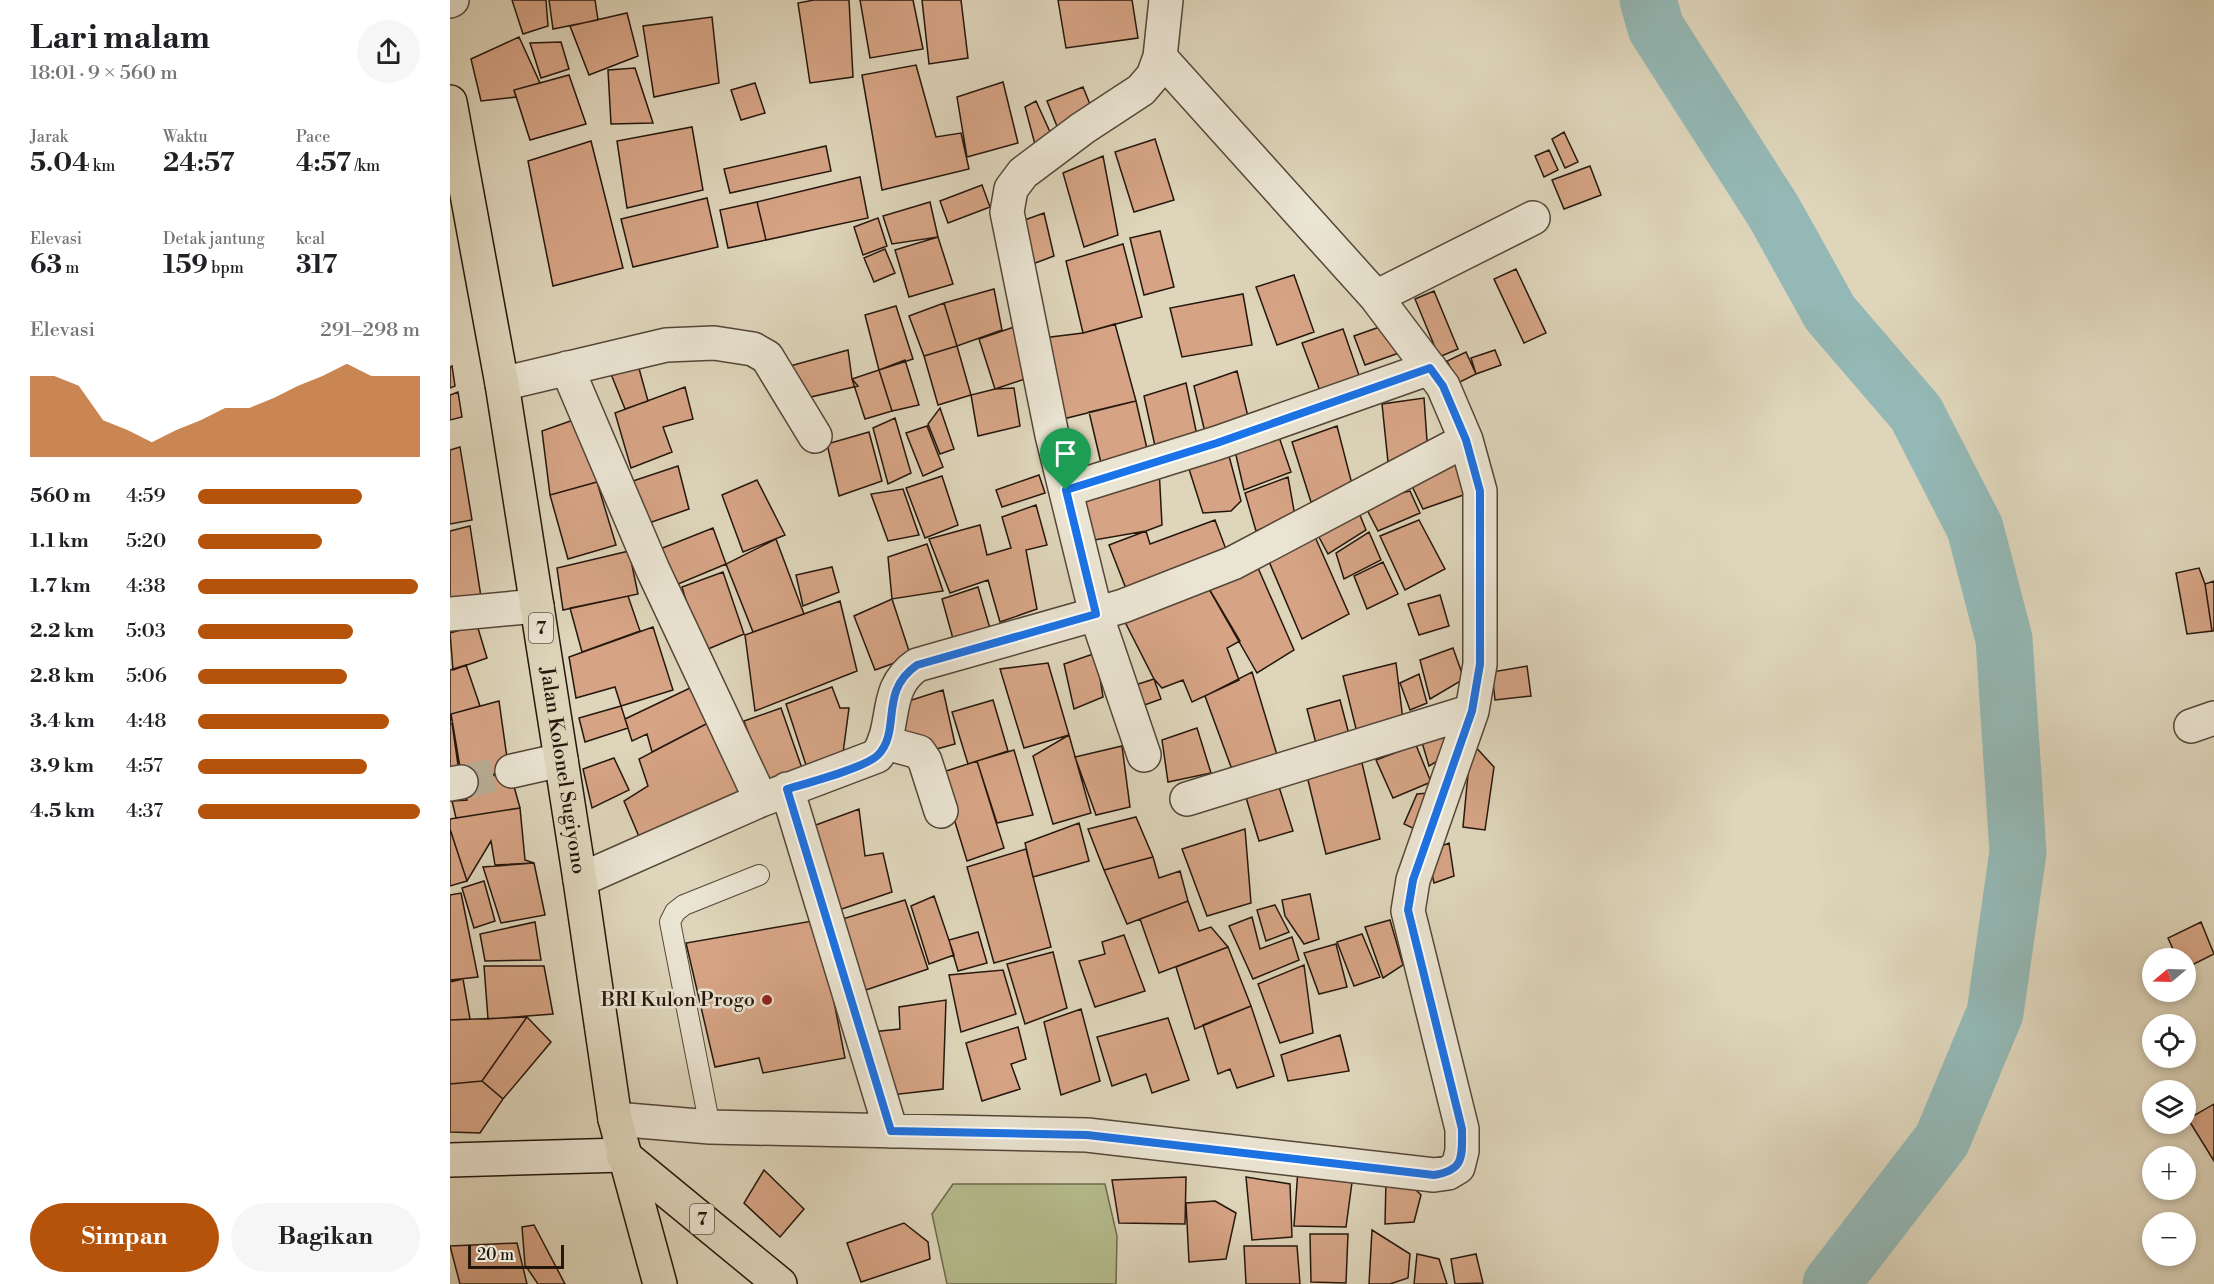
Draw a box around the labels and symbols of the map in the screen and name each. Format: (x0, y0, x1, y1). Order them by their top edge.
pin (1040, 428, 1091, 490)
road number: 7 (529, 613, 553, 643)
street label: Jalan Kolonel Sugiyono (534, 664, 591, 876)
north arrow (2142, 948, 2196, 1002)
place label: BRI Kulon Progo (600, 988, 755, 1013)
marker: BRI Kulon Progo (760, 993, 774, 1007)
road number: 7 (690, 1204, 714, 1234)
scale bar (468, 1242, 564, 1270)

